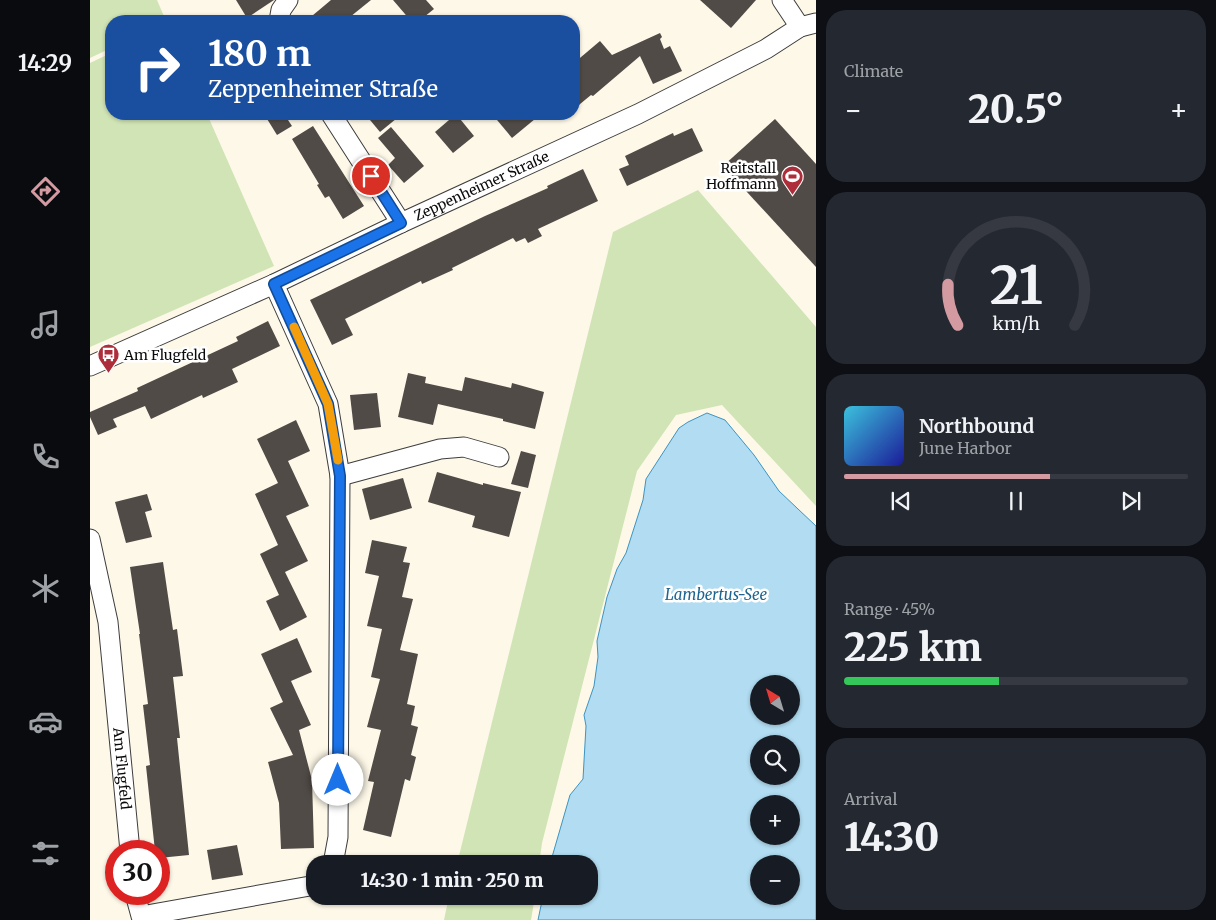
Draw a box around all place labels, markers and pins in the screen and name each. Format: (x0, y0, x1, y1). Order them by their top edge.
pin (350, 155, 392, 197)
place label: Reitstall Hoffmann (706, 159, 777, 193)
sports icon: Reitstall Hoffmann (780, 164, 804, 195)
bus stop icon: Am Flugfeld (96, 343, 120, 374)
place label: Am Flugfeld (123, 346, 207, 364)

